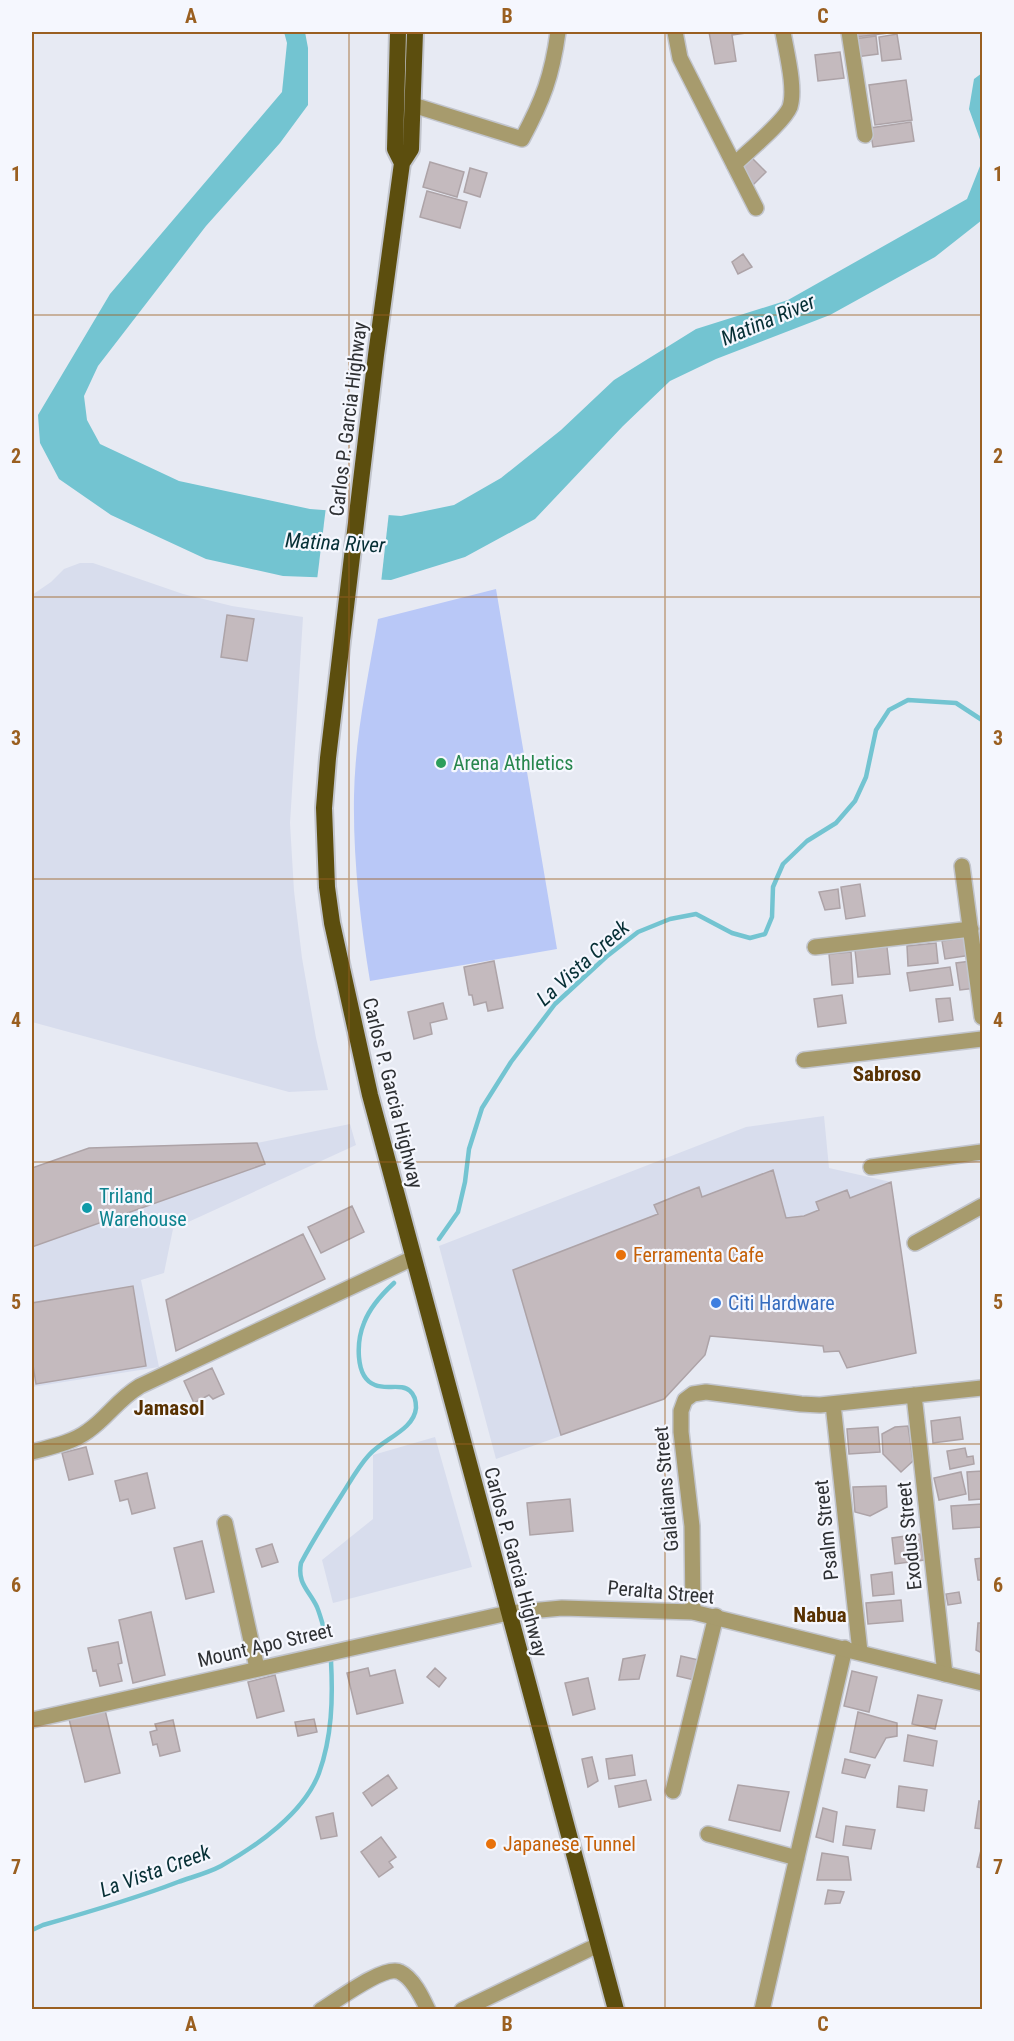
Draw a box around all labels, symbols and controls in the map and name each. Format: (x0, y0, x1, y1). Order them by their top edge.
text: A (185, 4, 197, 28)
text: B (501, 4, 513, 28)
text: C (817, 4, 829, 28)
text: 1 (11, 162, 21, 186)
text: 1 (993, 162, 1003, 186)
water label: Matina River (717, 289, 819, 351)
street label: Carlos P. Garcia Highway (324, 320, 372, 518)
text: 2 (11, 444, 21, 468)
text: 2 (993, 444, 1003, 468)
water label: Matina River (284, 528, 386, 558)
text: 3 (11, 726, 21, 750)
text: 3 (993, 726, 1003, 750)
place label: Arena Athletics (453, 751, 573, 775)
marker: Arena Athletics (434, 756, 448, 770)
water label: La Vista Creek (532, 915, 635, 1011)
street label: Carlos P. Garcia Highway (358, 995, 428, 1191)
text: 4 (11, 1008, 21, 1032)
text: 4 (993, 1008, 1003, 1032)
district label: Sabroso (853, 1062, 921, 1086)
place label: Triland Warehouse (99, 1184, 187, 1231)
marker: Triland Warehouse (80, 1201, 94, 1215)
place label: Ferramenta Cafe (633, 1243, 764, 1267)
marker: Ferramenta Cafe (614, 1248, 628, 1262)
text: 5 (11, 1290, 21, 1314)
text: 5 (993, 1290, 1003, 1314)
place label: Citi Hardware (728, 1291, 835, 1315)
marker: Citi Hardware (709, 1296, 723, 1310)
district label: Jamasol (134, 1396, 204, 1420)
street label: Galatians Street (649, 1425, 683, 1553)
street label: Carlos P. Garcia Highway (479, 1464, 553, 1660)
street label: Psalm Street (809, 1478, 843, 1581)
street label: Exodus Street (891, 1481, 927, 1591)
text: 6 (11, 1573, 21, 1597)
text: 6 (993, 1573, 1003, 1597)
street label: Peralta Street (607, 1575, 715, 1609)
district label: Nabua (793, 1603, 847, 1627)
street label: Mount Apo Street (195, 1618, 335, 1672)
place label: Japanese Tunnel (503, 1832, 636, 1856)
marker: Japanese Tunnel (484, 1837, 498, 1851)
water label: La Vista Creek (96, 1840, 214, 1902)
text: 7 (11, 1855, 21, 1879)
text: 7 (993, 1855, 1003, 1879)
text: A (185, 2012, 197, 2036)
text: B (501, 2012, 513, 2036)
text: C (817, 2012, 829, 2036)

